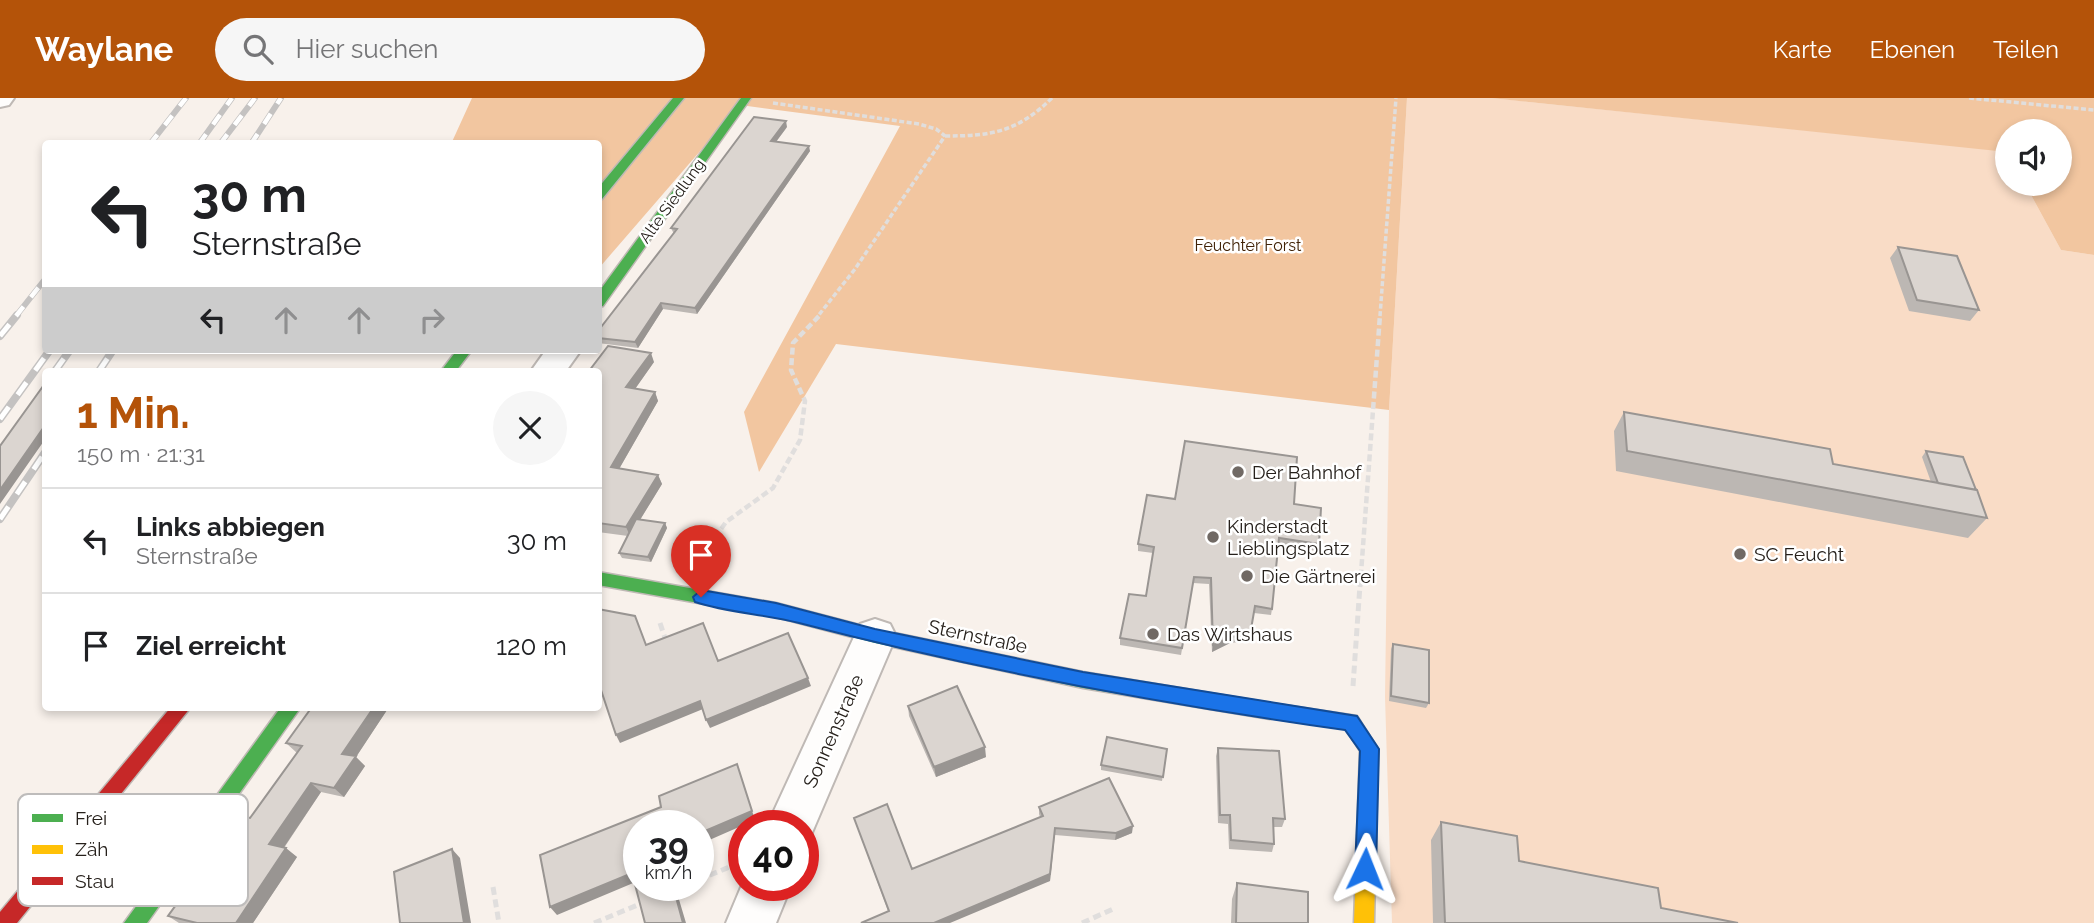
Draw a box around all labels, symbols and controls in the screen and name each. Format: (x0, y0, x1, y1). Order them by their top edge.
search box (215, 18, 705, 81)
text: Waylane (35, 30, 173, 69)
icon: search (239, 30, 277, 68)
text: Hier suchen (295, 34, 439, 64)
text: Karte (1773, 35, 1832, 64)
text: Ebenen (1870, 35, 1955, 64)
text: Teilen (1993, 35, 2059, 64)
map controls (1995, 119, 2072, 196)
button: sound (1995, 119, 2072, 196)
street label: Alte Siedlung (635, 155, 709, 247)
text: 30 m (192, 166, 307, 223)
icon: left (77, 168, 168, 259)
text: Sternstraße (192, 225, 361, 262)
park label: Feuchter Forst (1195, 236, 1302, 255)
icon: left (194, 301, 232, 339)
icon: ahead (267, 301, 305, 339)
icon: ahead (340, 301, 378, 339)
icon: right (413, 301, 451, 339)
text: 1 Min. (77, 389, 190, 438)
button: close (493, 391, 567, 465)
text: 150 m · 21:31 (77, 440, 205, 467)
place label: Der Bahnhof (1252, 461, 1362, 483)
marker: Der Bahnhof (1230, 464, 1246, 480)
text: Links abbiegen (136, 512, 325, 542)
place label: Kinderstadt Lieblingsplatz (1227, 515, 1349, 559)
icon: left (77, 522, 115, 560)
pin (671, 525, 731, 597)
text: 30 m (507, 526, 567, 556)
marker: Kinderstadt Lieblingsplatz (1205, 529, 1221, 545)
icon: arrive (682, 536, 720, 574)
text: Sternstraße (136, 542, 258, 569)
place label: SC Feucht (1754, 543, 1845, 565)
marker: SC Feucht (1732, 546, 1748, 562)
place label: Die Gärtnerei (1261, 565, 1376, 587)
marker: Die Gärtnerei (1239, 568, 1255, 584)
street label: Sternstraße (926, 615, 1030, 657)
place label: Das Wirtshaus (1167, 623, 1292, 645)
marker: Das Wirtshaus (1145, 626, 1161, 642)
icon: arrive (77, 627, 115, 665)
text: Ziel erreicht (136, 631, 286, 661)
text: 120 m (496, 631, 567, 661)
street label: Sonnenstraße (798, 671, 868, 791)
legend (18, 794, 248, 906)
text: Frei (75, 807, 107, 829)
speed limit sign: 40 (728, 810, 819, 901)
text: 39 (648, 826, 689, 867)
position arrow (1328, 832, 1402, 906)
text: Zäh (75, 838, 108, 860)
text: km/h (645, 862, 692, 883)
text: Stau (75, 870, 114, 892)

